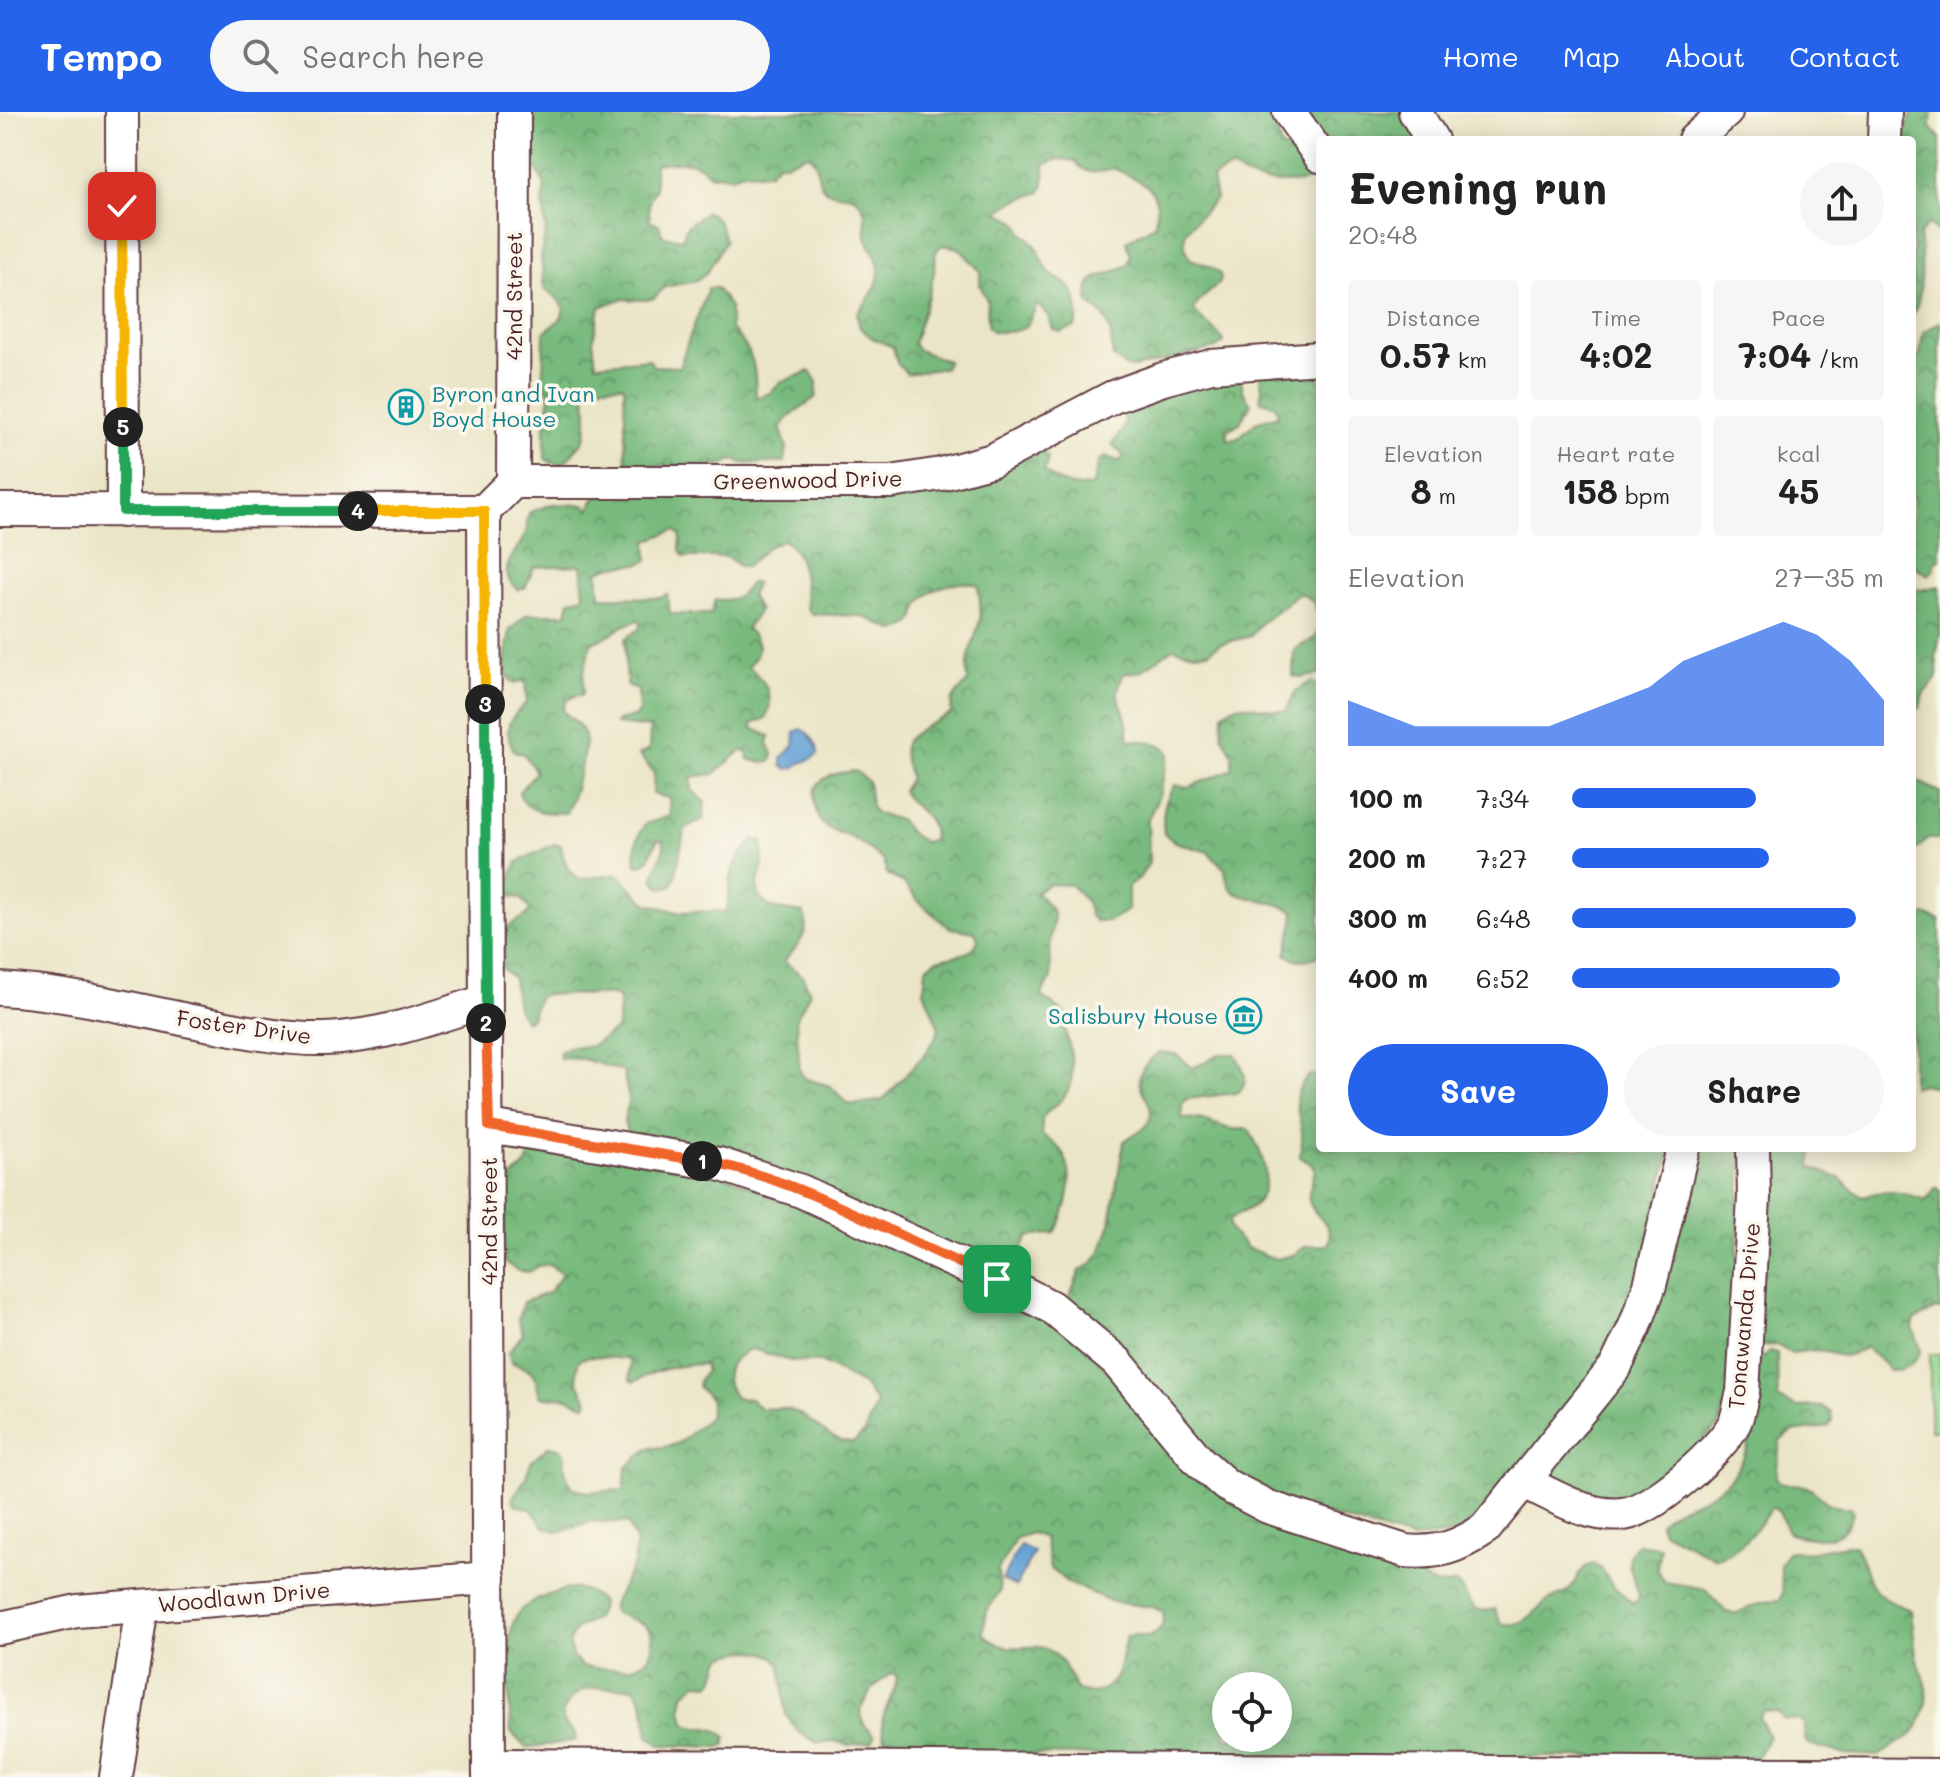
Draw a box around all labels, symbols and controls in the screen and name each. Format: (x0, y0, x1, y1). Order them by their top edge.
search box (210, 20, 770, 92)
text: Tempo (40, 31, 162, 81)
icon: search (238, 34, 282, 78)
text: Search here (302, 36, 485, 76)
text: Home (1443, 38, 1519, 74)
text: Map (1563, 38, 1620, 74)
text: About (1664, 38, 1745, 74)
text: Contact (1789, 38, 1900, 74)
text: Evening run (1348, 158, 1607, 215)
button: share (1800, 162, 1884, 246)
pin (88, 172, 156, 240)
icon: check (100, 184, 144, 228)
text: 20:48 (1348, 217, 1418, 251)
street label: 42nd Street (499, 232, 528, 360)
text: Distance (1386, 303, 1481, 332)
text: Time (1591, 303, 1641, 332)
text: Pace (1772, 303, 1826, 332)
text: 0.57 (1380, 332, 1451, 377)
text: 4:02 (1579, 332, 1653, 377)
text: 7:04 (1738, 332, 1811, 377)
text: km (1451, 345, 1487, 374)
text: /km (1811, 345, 1859, 374)
place label: Byron and Ivan Boyd House (432, 379, 595, 433)
building icon: Byron and Ivan Boyd House (387, 388, 425, 426)
pin: 5 (103, 407, 143, 447)
text: 5 (117, 412, 129, 441)
text: Elevation (1384, 439, 1483, 468)
text: Heart rate (1557, 439, 1675, 468)
text: kcal (1777, 439, 1821, 468)
street label: Greenwood Drive (713, 463, 903, 496)
text: 8 (1410, 468, 1432, 513)
text: 158 (1562, 468, 1618, 513)
text: 45 (1778, 468, 1819, 513)
text: m (1432, 481, 1456, 510)
text: bpm (1618, 481, 1670, 510)
pin: 4 (338, 491, 378, 531)
text: 4 (351, 496, 365, 525)
text: Elevation (1348, 560, 1465, 594)
text: 27–35 m (1774, 560, 1884, 594)
pin: 3 (465, 684, 505, 724)
text: 3 (478, 689, 492, 718)
text: 100 m (1348, 781, 1423, 815)
text: 7:34 (1476, 781, 1529, 815)
text: 200 m (1348, 841, 1426, 875)
text: 7:27 (1476, 841, 1527, 875)
text: 300 m (1348, 901, 1427, 935)
text: 6:48 (1476, 901, 1531, 935)
text: 400 m (1348, 961, 1428, 995)
text: 6:52 (1476, 961, 1529, 995)
museum icon: Salisbury House (1225, 997, 1263, 1035)
place label: Salisbury House (1048, 1001, 1218, 1030)
street label: Foster Drive (175, 1003, 313, 1050)
pin: 2 (466, 1003, 506, 1043)
text: 2 (480, 1008, 492, 1037)
button: Save (1348, 1044, 1608, 1136)
button: Share (1624, 1044, 1884, 1136)
pin: 1 (682, 1141, 722, 1181)
text: 1 (697, 1146, 707, 1175)
street label: 42nd Street (474, 1157, 503, 1285)
street label: Tonawanda Drive (1721, 1222, 1766, 1410)
pin (963, 1245, 1031, 1313)
icon: arrive (975, 1257, 1019, 1301)
street label: Woodlawn Drive (157, 1575, 331, 1618)
map controls (1212, 1672, 1292, 1752)
button: locate (1212, 1672, 1292, 1752)

